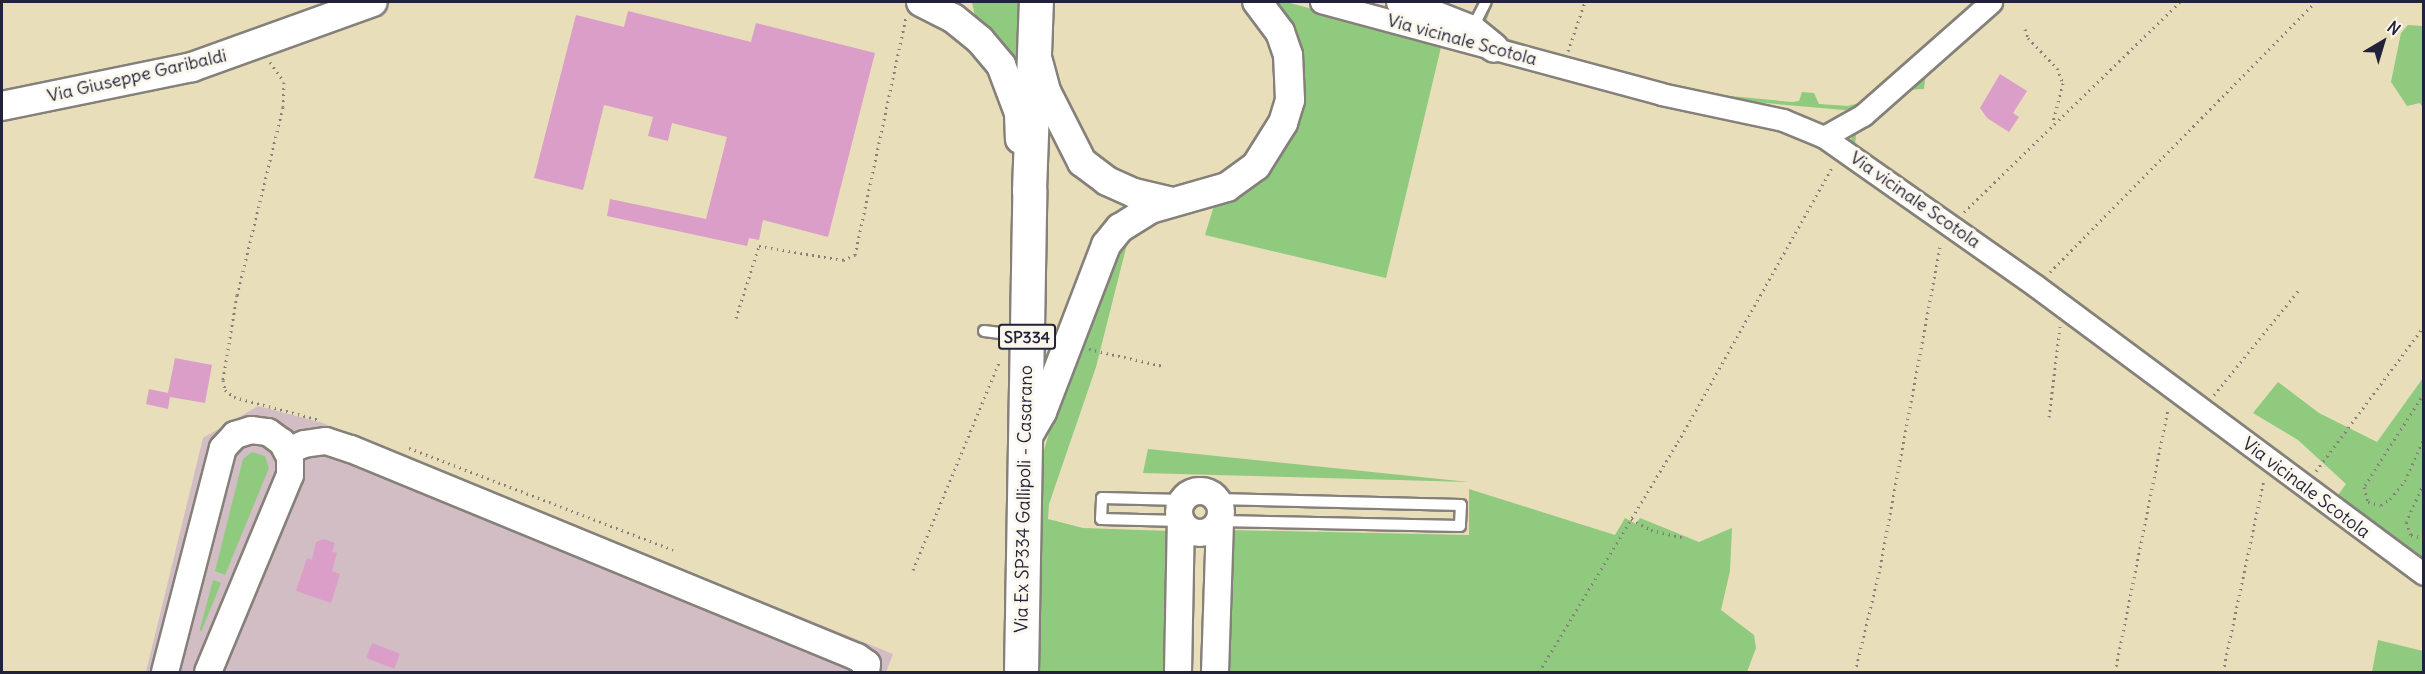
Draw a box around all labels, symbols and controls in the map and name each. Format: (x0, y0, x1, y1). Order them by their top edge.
street label: Via vicinale Scotola (1385, 10, 1539, 70)
north arrow (2353, 12, 2413, 72)
text: N (2384, 17, 2405, 39)
street label: Via Giuseppe Garibaldi (45, 45, 229, 107)
street label: Via vicinale Scotola (1846, 147, 1984, 253)
road number: SP334 (997, 324, 1057, 350)
street label: Via Ex SP334 Gallipoli - Casarano (1011, 365, 1037, 633)
street label: Via vicinale Scotola (2238, 433, 2374, 543)

